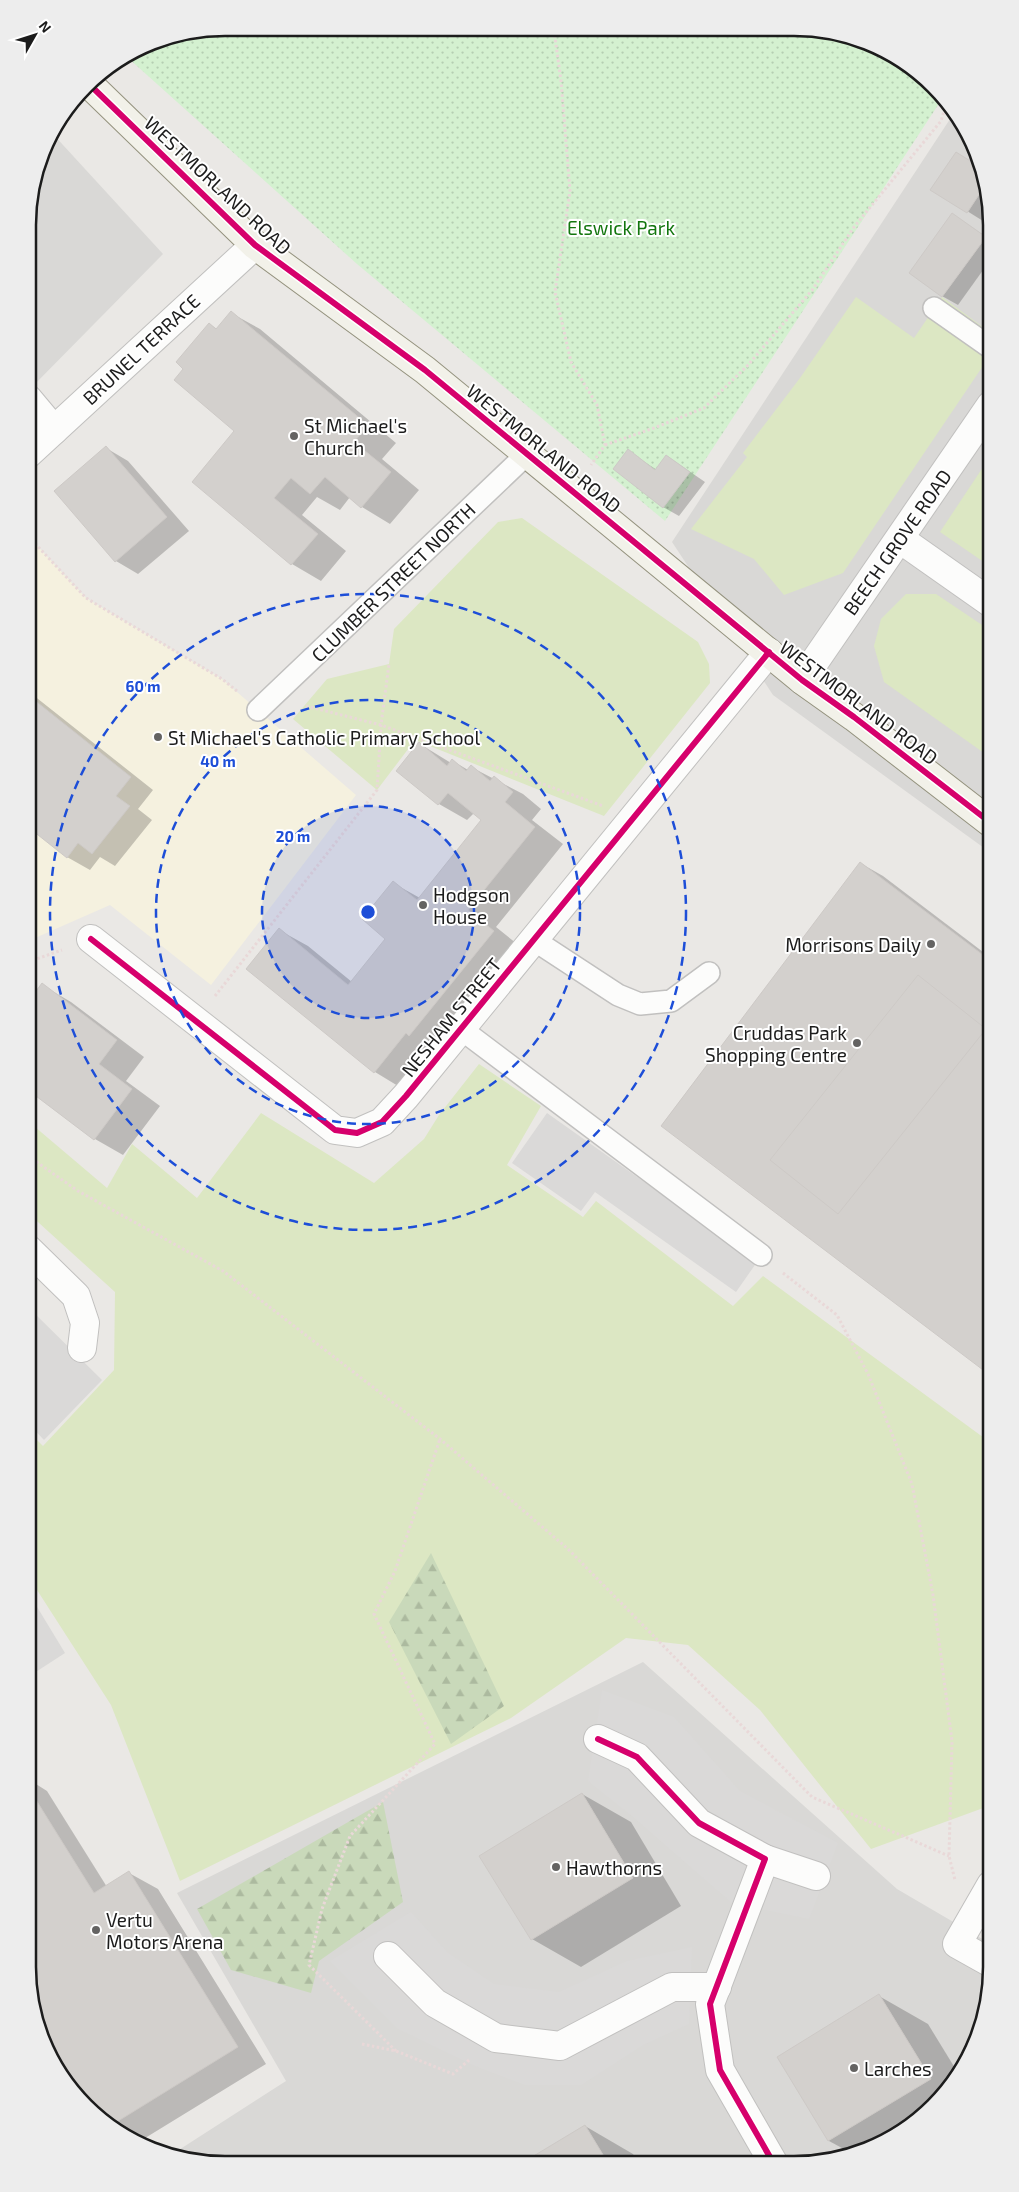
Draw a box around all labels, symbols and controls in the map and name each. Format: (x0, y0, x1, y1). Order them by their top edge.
north arrow (10, 10, 60, 60)
text: N (36, 17, 55, 36)
street label: WESTMORLAND ROAD (140, 111, 296, 259)
park label: Elswick Park (567, 216, 675, 239)
street label: BRUNEL TERRACE (78, 289, 204, 409)
street label: WESTMORLAND ROAD (462, 379, 626, 517)
place label: St Michael's Church (304, 414, 407, 459)
marker: St Michael's Church (288, 430, 300, 442)
street label: BEECH GROVE ROAD (838, 465, 956, 619)
street label: CLUMBER STREET NORTH (306, 498, 480, 666)
street label: WESTMORLAND ROAD (775, 635, 943, 769)
text: 60 m (126, 677, 160, 695)
place label: St Michael's Catholic Primary School (168, 726, 480, 749)
marker: St Michael's Catholic Primary School (152, 731, 164, 743)
text: 40 m (200, 752, 236, 770)
text: 20 m (276, 827, 310, 845)
place label: Hodgson House (433, 883, 509, 928)
marker: Hodgson House (417, 899, 429, 911)
centre of rings (359, 903, 377, 921)
place label: Morrisons Daily (785, 933, 921, 956)
marker: Morrisons Daily (925, 938, 937, 950)
street label: NESHAM STREET (396, 953, 506, 1081)
place label: Cruddas Park Shopping Centre (705, 1021, 847, 1066)
marker: Cruddas Park Shopping Centre (851, 1037, 863, 1049)
place label: Hawthorns (566, 1856, 662, 1879)
marker: Hawthorns (550, 1861, 562, 1873)
place label: Vertu Motors Arena (106, 1908, 223, 1953)
marker: Vertu Motors Arena (90, 1924, 102, 1936)
place label: Larches (864, 2057, 932, 2080)
marker: Larches (848, 2062, 860, 2074)

